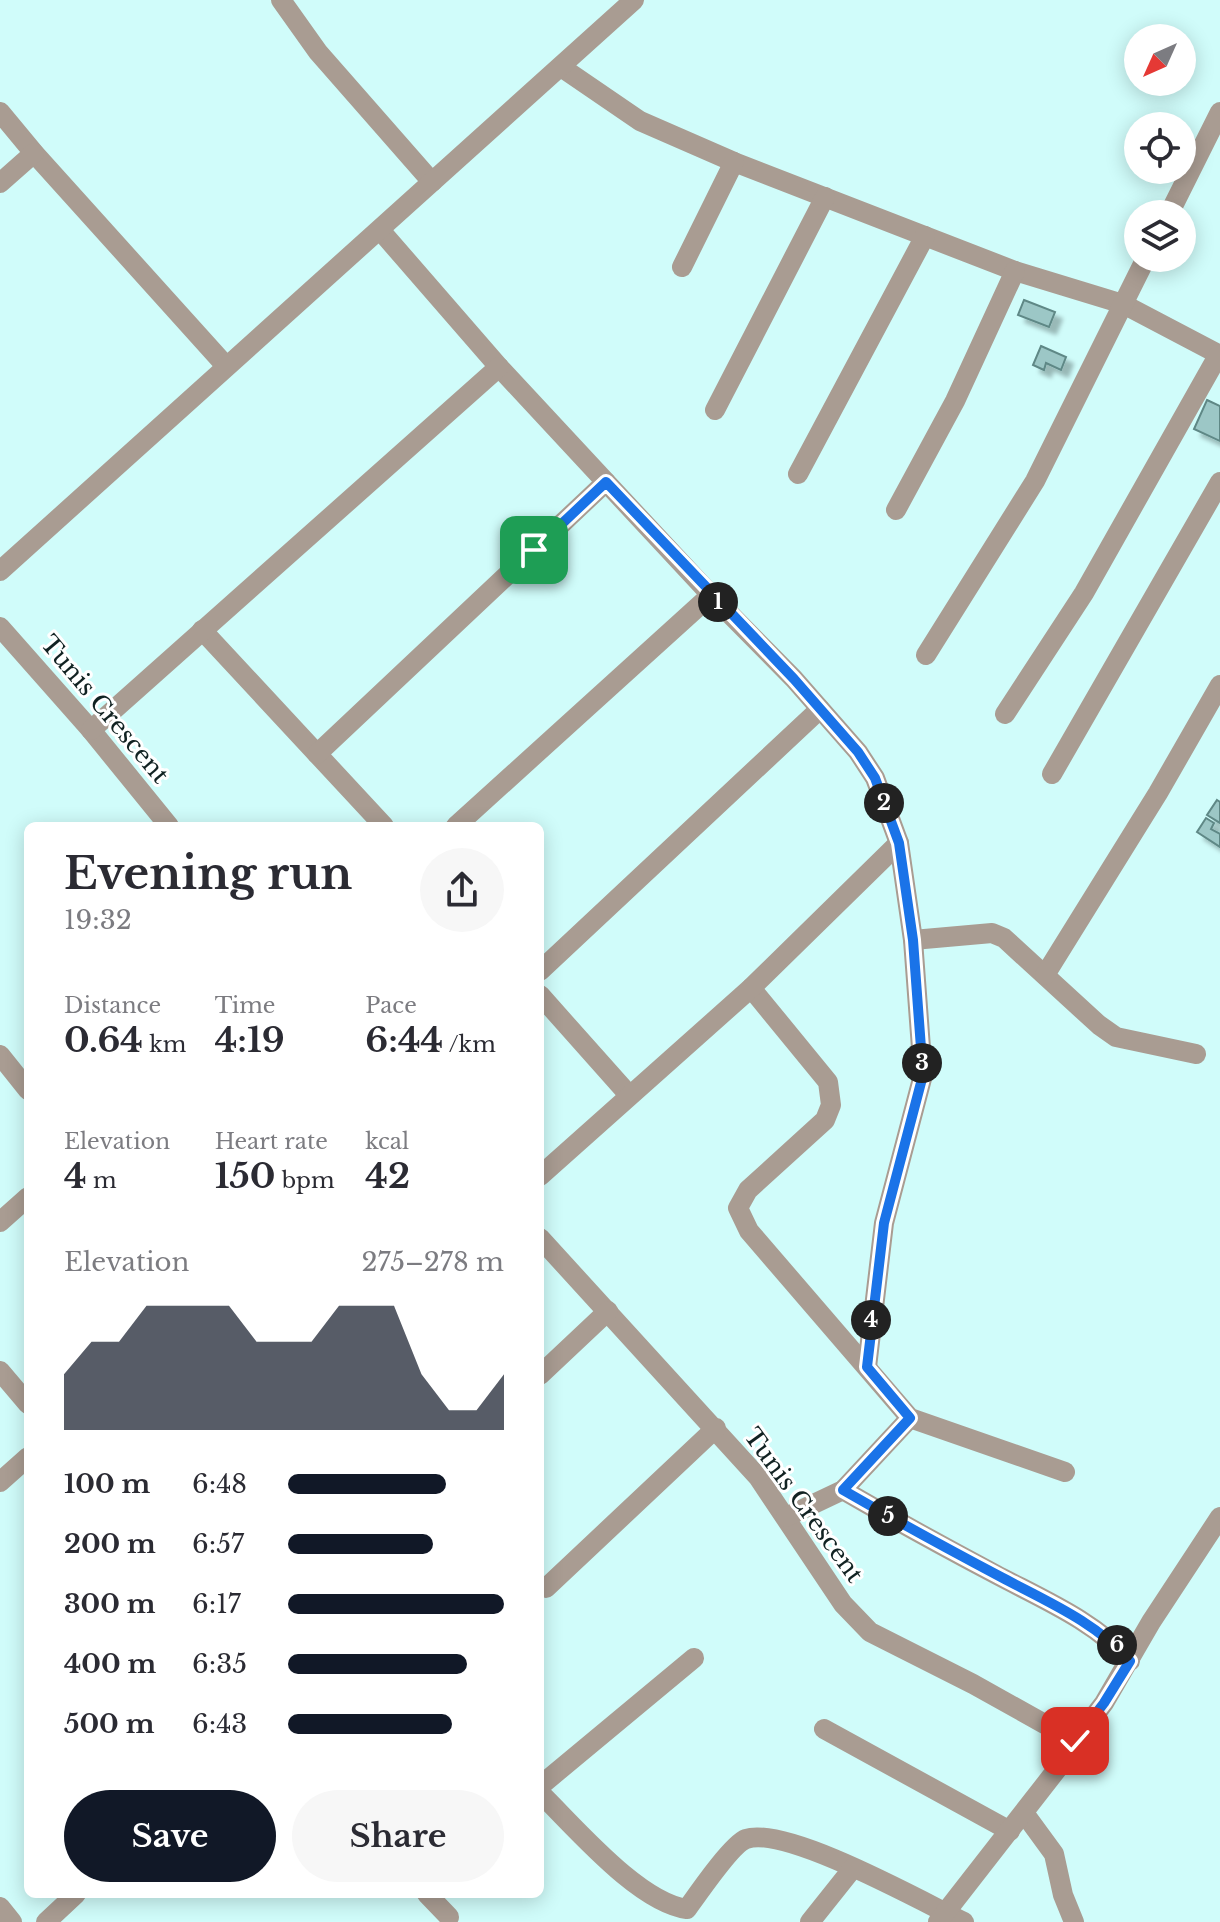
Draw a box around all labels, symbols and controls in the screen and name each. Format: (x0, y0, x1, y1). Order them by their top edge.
north arrow (1124, 24, 1196, 96)
map controls (1124, 24, 1196, 272)
button: locate (1124, 112, 1196, 184)
button: layers (1124, 200, 1196, 272)
pin (500, 516, 568, 584)
icon: arrive (512, 528, 556, 572)
pin: 1 (698, 582, 738, 622)
text: 1 (713, 588, 723, 615)
street label: Tunis Crescent (35, 629, 175, 789)
pin: 2 (864, 783, 904, 823)
text: 2 (877, 789, 891, 816)
text: Evening run (64, 846, 352, 901)
button: share (420, 848, 504, 932)
text: 19:32 (64, 904, 132, 936)
text: Distance (64, 992, 161, 1019)
text: Time (215, 992, 275, 1019)
text: Pace (365, 992, 417, 1019)
text: 0.64 (64, 1019, 143, 1061)
text: 4:19 (215, 1019, 285, 1061)
text: 6:44 (365, 1019, 443, 1061)
text: km (143, 1031, 186, 1058)
text: /km (443, 1031, 496, 1058)
pin: 3 (902, 1043, 942, 1083)
text: 3 (915, 1049, 929, 1076)
text: Elevation (64, 1128, 170, 1155)
text: Heart rate (215, 1128, 328, 1155)
text: kcal (365, 1128, 409, 1155)
text: 4 (64, 1155, 87, 1197)
text: 150 (215, 1155, 275, 1197)
text: 42 (365, 1155, 410, 1197)
text: m (87, 1167, 117, 1194)
text: bpm (275, 1167, 335, 1194)
text: Elevation (64, 1246, 190, 1278)
text: 275–278 m (362, 1246, 504, 1278)
pin: 4 (851, 1300, 891, 1340)
text: 4 (864, 1306, 878, 1333)
street label: Tunis Crescent (738, 1422, 870, 1588)
text: 100 m (64, 1468, 150, 1500)
text: 6:48 (192, 1468, 247, 1500)
pin: 5 (868, 1496, 908, 1536)
text: 5 (881, 1502, 895, 1529)
text: 200 m (64, 1528, 156, 1560)
text: 6:57 (192, 1528, 244, 1560)
text: 300 m (64, 1588, 156, 1620)
text: 6:17 (192, 1588, 241, 1620)
pin: 6 (1097, 1625, 1137, 1665)
text: 6 (1110, 1631, 1124, 1658)
text: 400 m (64, 1648, 156, 1680)
text: 6:35 (192, 1648, 247, 1680)
pin (1041, 1707, 1109, 1775)
text: 500 m (64, 1708, 154, 1740)
text: 6:43 (192, 1708, 247, 1740)
icon: check (1053, 1719, 1097, 1763)
button: Save (64, 1790, 276, 1882)
button: Share (292, 1790, 504, 1882)

